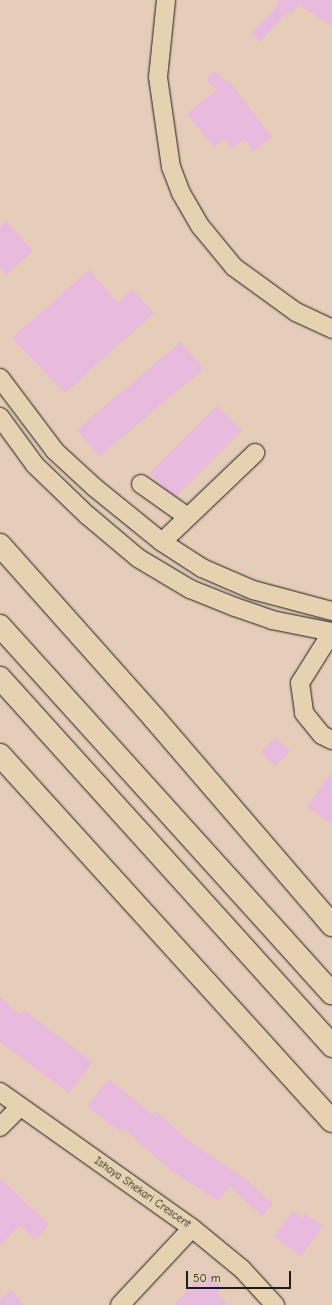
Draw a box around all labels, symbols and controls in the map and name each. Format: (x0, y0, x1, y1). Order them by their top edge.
street label: Ishaya Shekari Crescent (91, 1155, 193, 1231)
scale bar (188, 1263, 293, 1289)
text: 50 m (193, 1271, 221, 1285)

